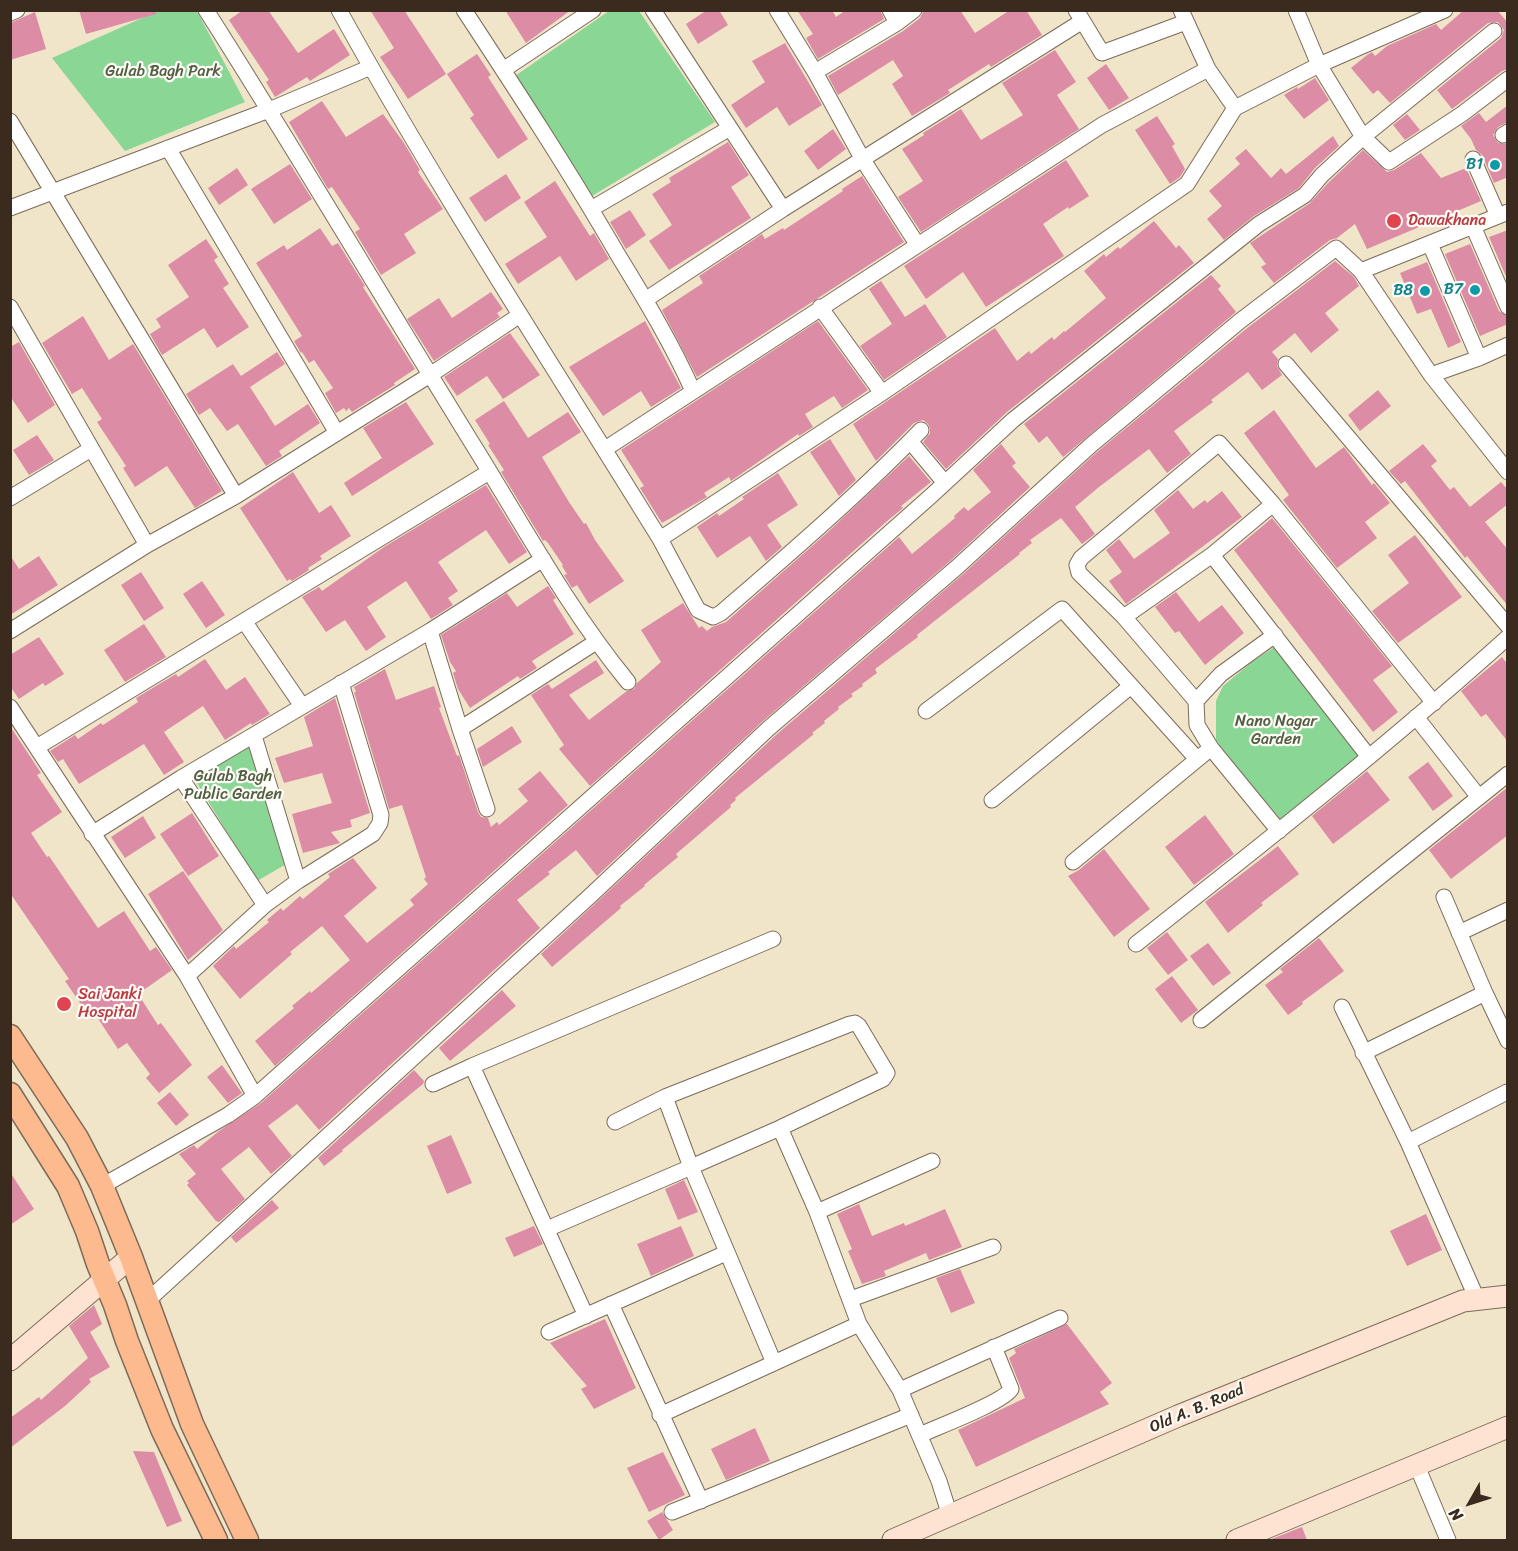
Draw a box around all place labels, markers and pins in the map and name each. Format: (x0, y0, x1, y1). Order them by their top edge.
place label: B1 (1466, 155, 1483, 175)
marker: B1 (1488, 158, 1502, 172)
place label: Dawakhana (1408, 211, 1486, 231)
marker: Dawakhana (1385, 212, 1403, 230)
place label: B7 (1444, 280, 1463, 300)
place label: B8 (1393, 281, 1413, 301)
marker: B7 (1468, 283, 1482, 297)
marker: B8 (1418, 284, 1432, 298)
place label: Sai Janki Hospital (78, 985, 142, 1023)
marker: Sai Janki Hospital (55, 995, 73, 1013)

